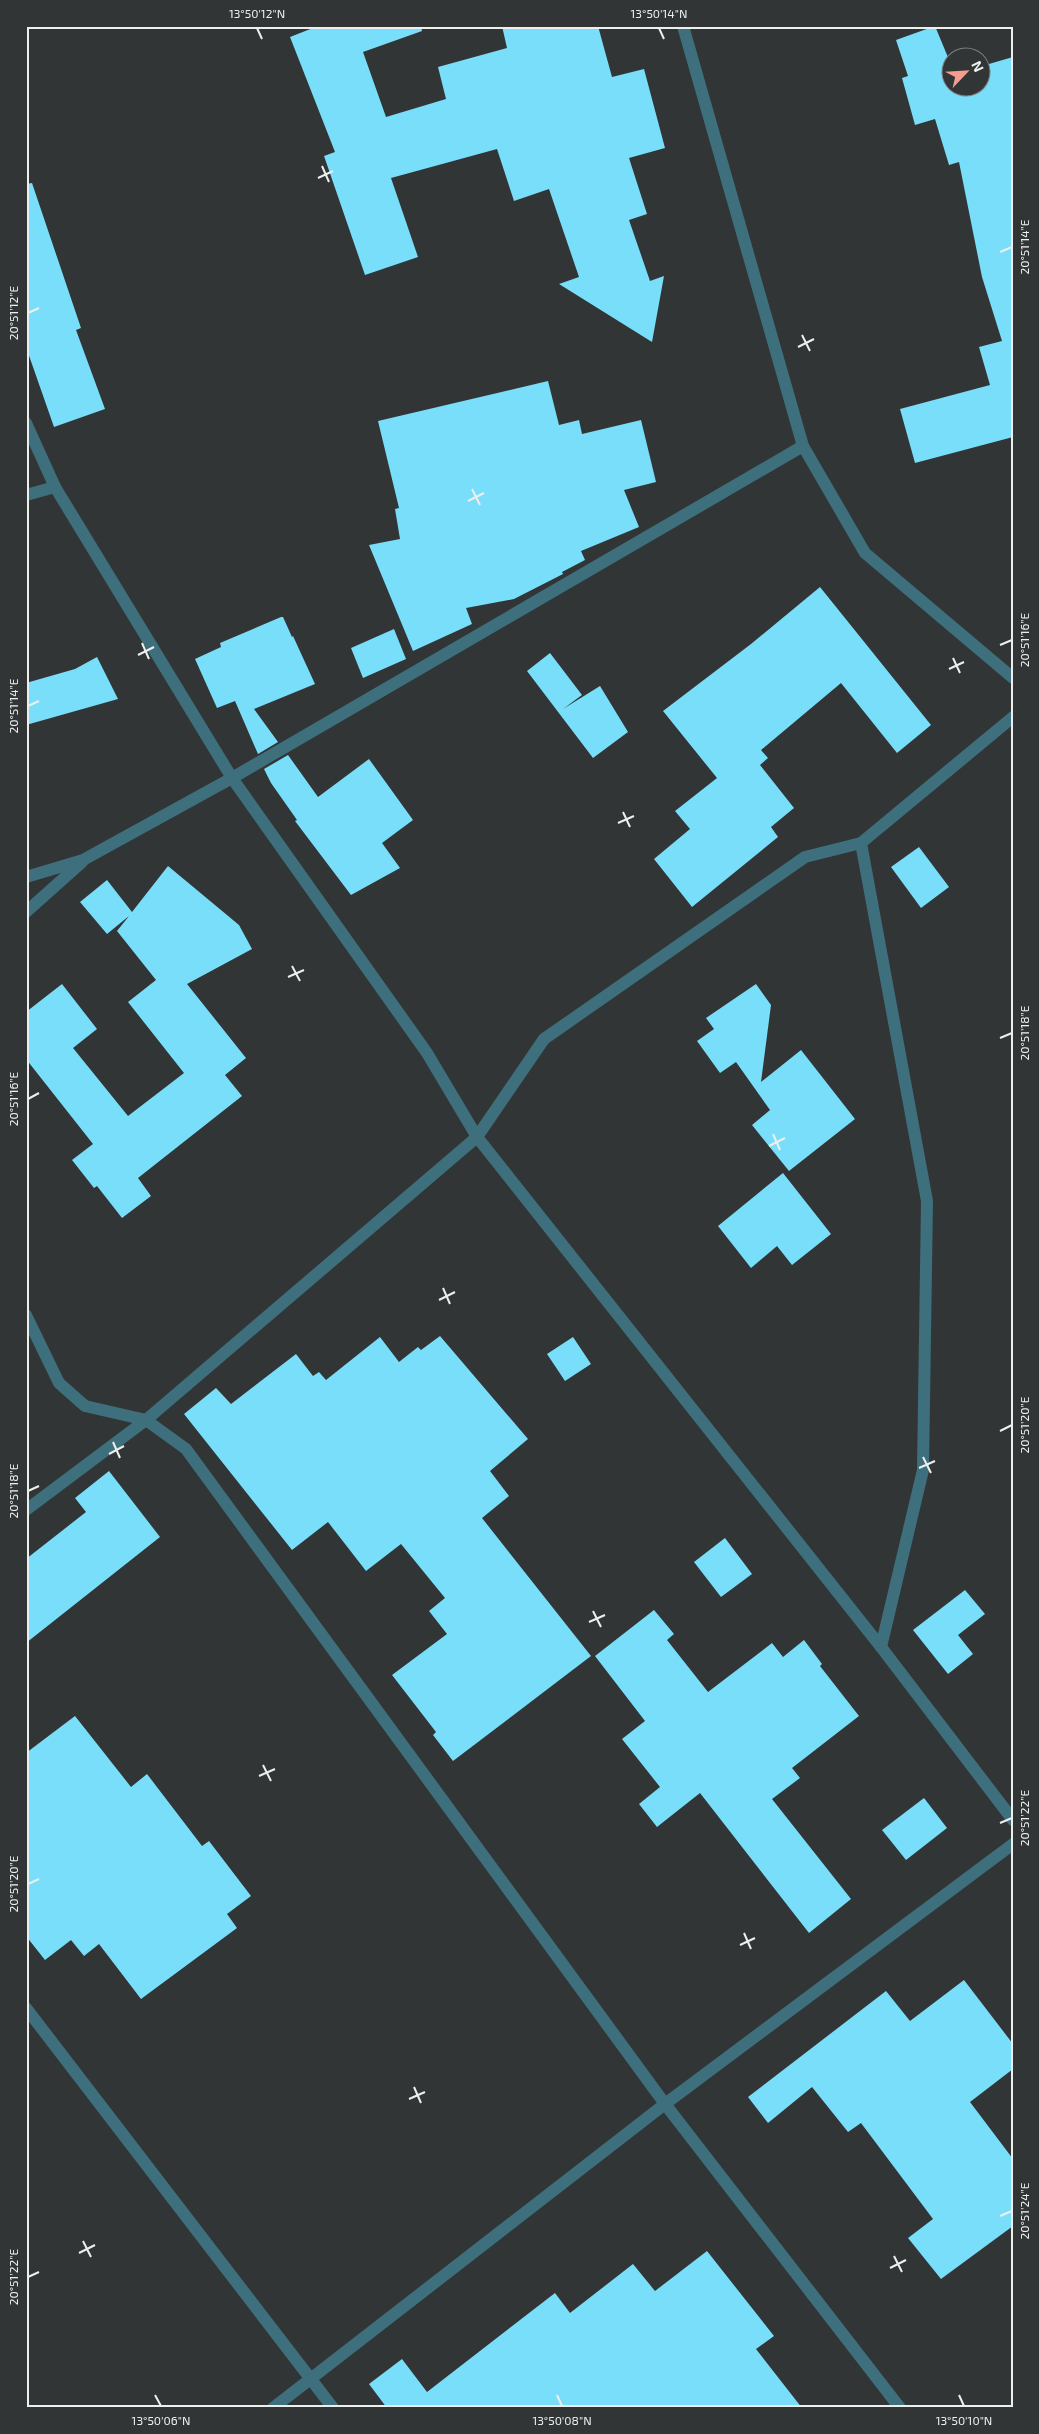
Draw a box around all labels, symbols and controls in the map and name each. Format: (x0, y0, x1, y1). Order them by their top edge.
text: 13°50'12"N (229, 6, 285, 20)
text: 13°50'14"N (631, 6, 687, 20)
north arrow (942, 48, 992, 98)
text: N (968, 58, 988, 74)
text: 20°51'14"E (1017, 219, 1031, 275)
text: 20°51'12"E (6, 285, 20, 340)
text: 20°51'16"E (1017, 612, 1031, 667)
text: 20°51'14"E (6, 678, 20, 734)
text: 20°51'18"E (1017, 1005, 1031, 1061)
text: 20°51'16"E (6, 1071, 20, 1126)
text: 20°51'20"E (1017, 1396, 1031, 1454)
text: 20°51'18"E (6, 1463, 20, 1519)
text: 20°51'22"E (1017, 1789, 1031, 1846)
text: 20°51'20"E (6, 1855, 20, 1913)
text: 20°51'24"E (1017, 2182, 1031, 2240)
text: 20°51'22"E (6, 2248, 20, 2305)
text: 13°50'06"N (132, 2413, 190, 2427)
text: 13°50'08"N (532, 2413, 592, 2427)
text: 13°50'10"N (936, 2413, 992, 2427)

